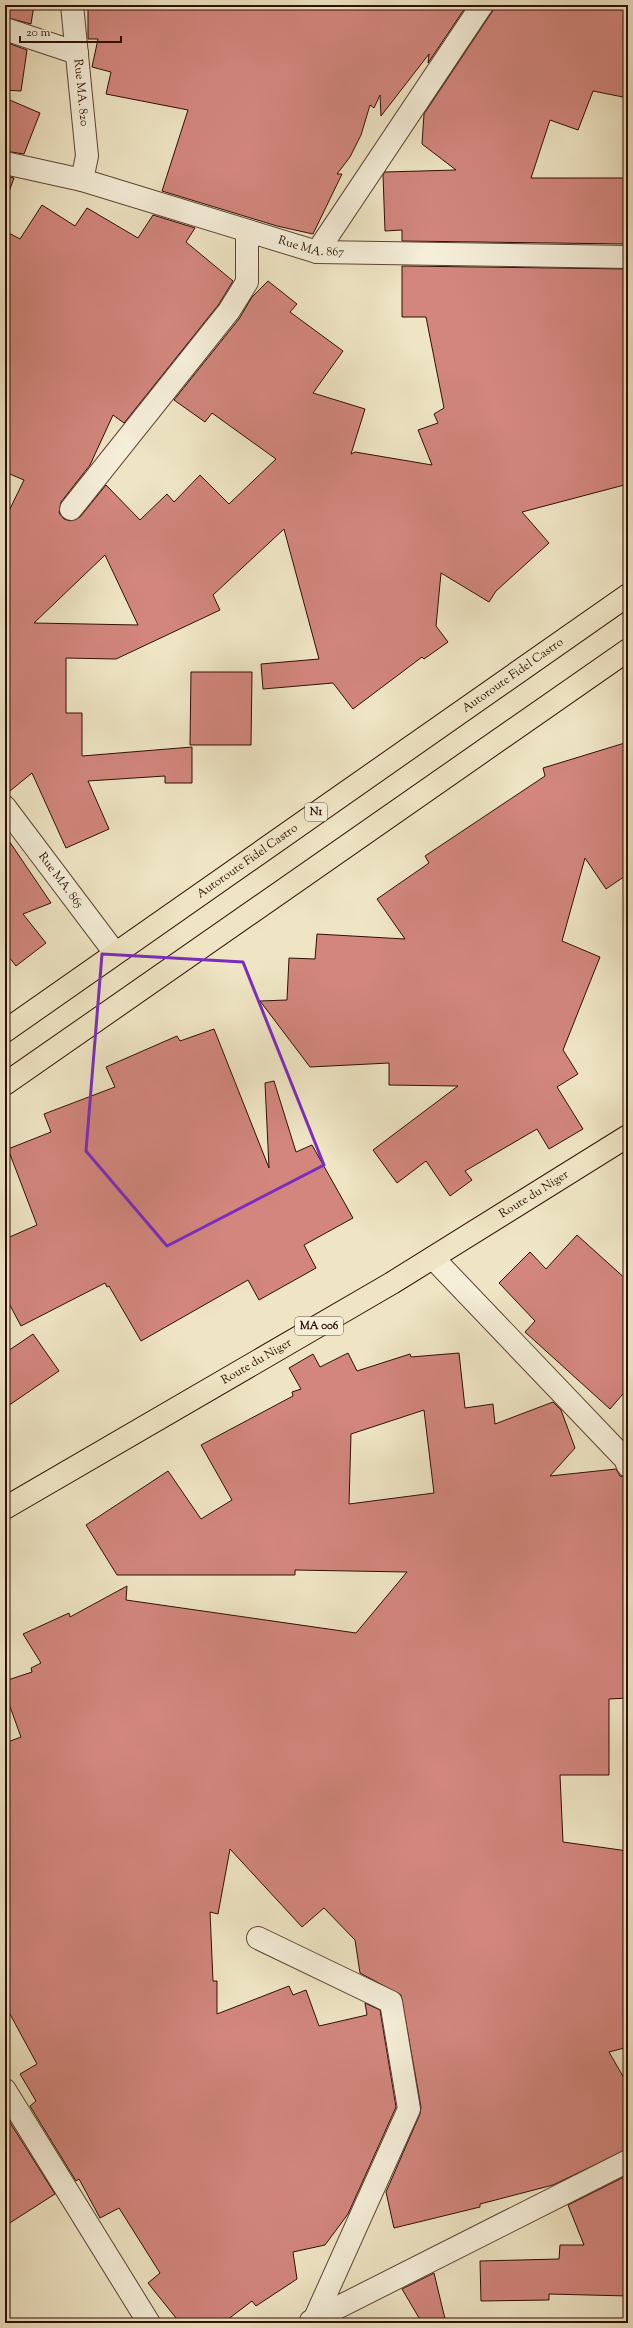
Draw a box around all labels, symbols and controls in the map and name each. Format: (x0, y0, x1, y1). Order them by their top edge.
scale bar (20, 18, 121, 44)
text: 20 m (26, 24, 51, 42)
street label: Rue MA. 820 (68, 58, 93, 127)
street label: Rue MA. 867 (276, 232, 344, 262)
street label: Autoroute Fidel Castro (459, 633, 568, 717)
road number: N1 (305, 803, 327, 821)
street label: Autoroute Fidel Castro (193, 819, 302, 903)
street label: Rue MA. 865 (33, 849, 87, 912)
street label: Route du Niger (496, 1166, 573, 1223)
road number: MA 006 (295, 1317, 343, 1335)
street label: Route du Niger (218, 1334, 296, 1389)

